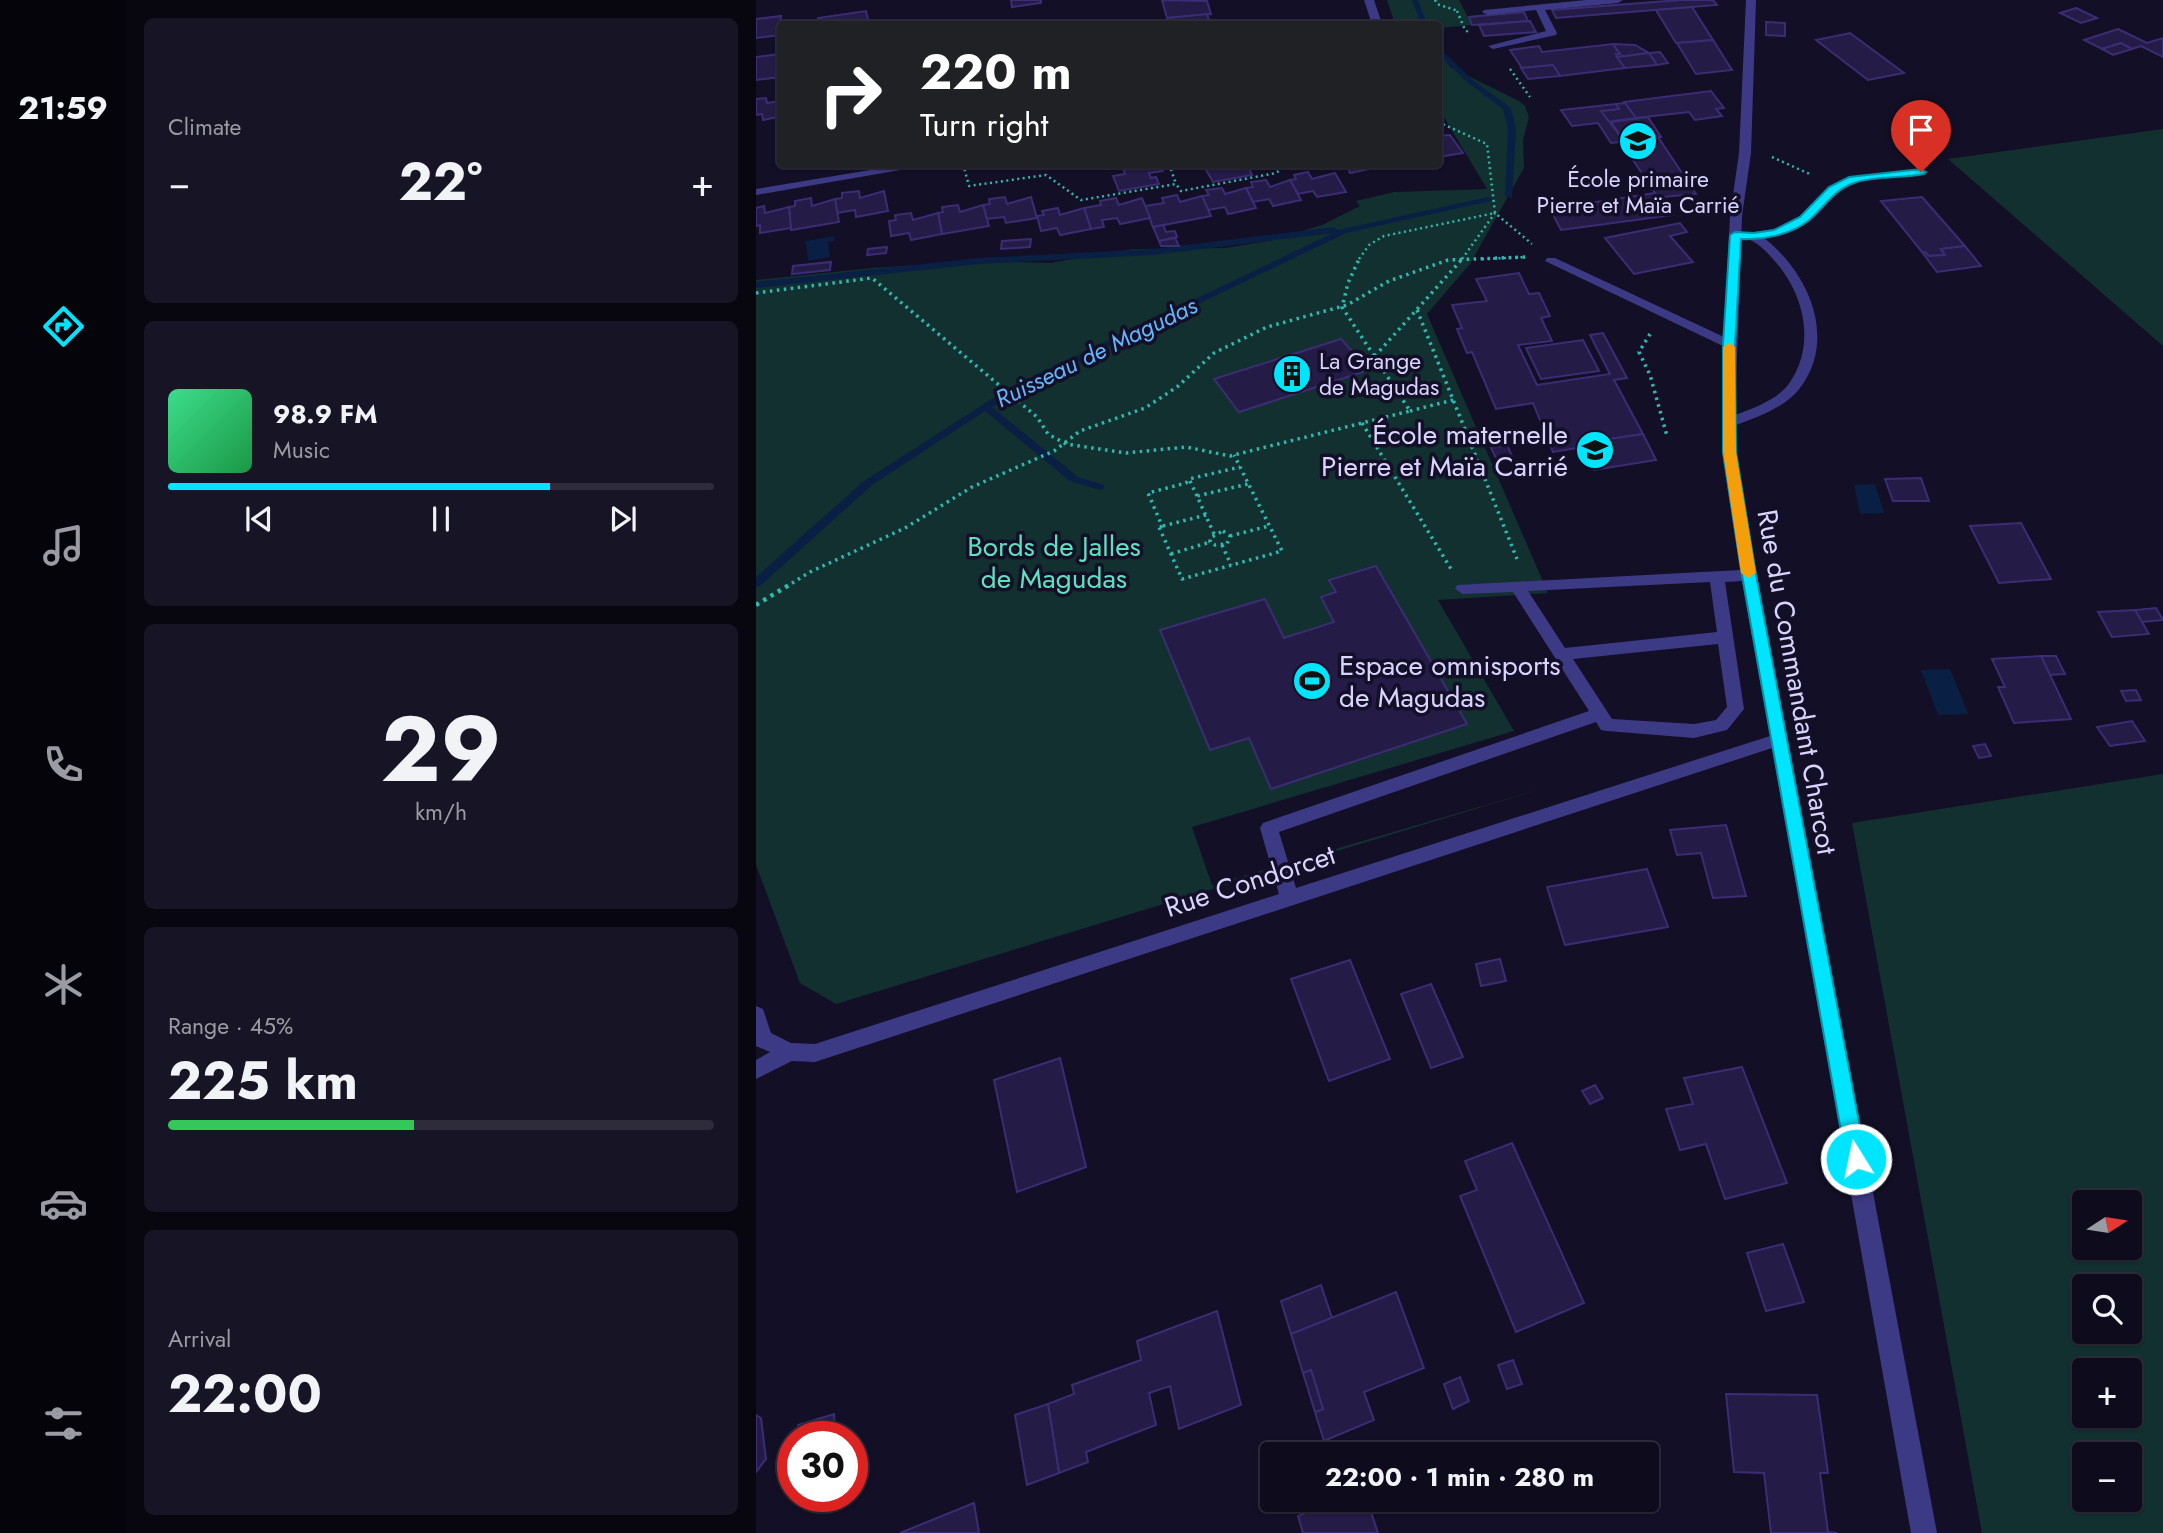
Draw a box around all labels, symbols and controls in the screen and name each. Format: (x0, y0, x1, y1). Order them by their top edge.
text: 220 m (920, 37, 1072, 107)
icon: right (805, 49, 896, 140)
text: 21:59 (18, 85, 108, 131)
pin (1891, 100, 1951, 172)
text: Turn right (920, 102, 1049, 148)
text: Climate (168, 110, 241, 144)
icon: arrive (1902, 111, 1940, 149)
school or university icon: École primaire Pierre et Maïa Carrié (1617, 120, 1659, 162)
text: 22° (399, 144, 482, 220)
text: − (168, 155, 190, 210)
text: + (691, 155, 714, 210)
place label: École primaire Pierre et Maïa Carrié (1537, 162, 1740, 222)
water label: Ruisseau de Magudas (989, 288, 1203, 416)
icon: directions (39, 302, 88, 351)
place label: La Grange de Magudas (1319, 344, 1439, 404)
building icon: La Grange de Magudas (1271, 353, 1313, 395)
text: 98.9 FM (273, 395, 377, 433)
place label: École maternelle Pierre et Maïa Carrié (1321, 414, 1568, 487)
school or university icon: École maternelle Pierre et Maïa Carrié (1574, 429, 1616, 471)
text: Music (273, 433, 330, 467)
icon: previous (240, 500, 278, 538)
icon: pause (422, 500, 460, 538)
icon: next (604, 500, 642, 538)
street label: Rue du Commandant Charcot (1746, 506, 1848, 858)
icon: music (39, 521, 88, 570)
park label: Bords de Jalles de Magudas (967, 526, 1141, 599)
place label: Espace omnisports de Magudas (1339, 645, 1561, 718)
sports icon: Espace omnisports de Magudas (1291, 660, 1333, 702)
text: 29 (381, 684, 501, 815)
icon: phone (39, 740, 88, 789)
text: km/h (415, 795, 467, 829)
street label: Rue Condorcet (1159, 834, 1341, 928)
icon: climate (39, 960, 88, 1009)
text: Range · 45% (168, 1009, 293, 1043)
text: 225 km (168, 1043, 358, 1119)
position arrow (1819, 1122, 1893, 1196)
icon: car (39, 1179, 88, 1228)
north arrow (2072, 1190, 2142, 1260)
map controls (2072, 1190, 2142, 1512)
button: search (2072, 1274, 2142, 1344)
text: Arrival (168, 1322, 231, 1356)
text: 22:00 (168, 1356, 322, 1432)
button: + (2072, 1358, 2142, 1428)
icon: filters (39, 1399, 88, 1448)
speed limit sign: 30 (777, 1421, 868, 1512)
button: − (2072, 1442, 2142, 1512)
text: 22:00 · 1 min · 280 m (1325, 1458, 1594, 1496)

